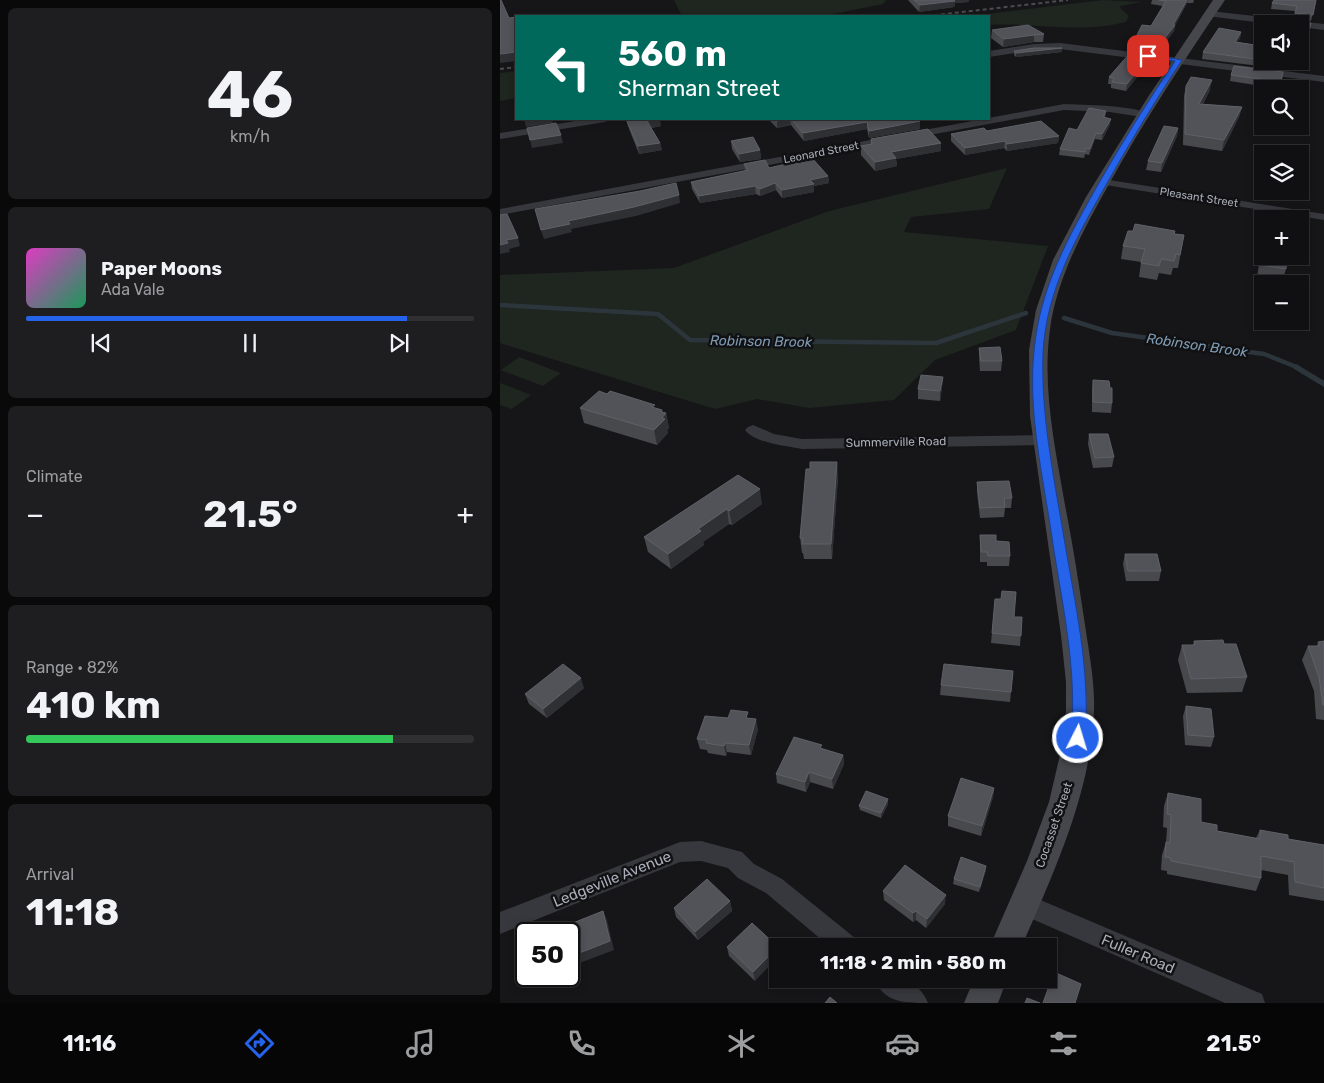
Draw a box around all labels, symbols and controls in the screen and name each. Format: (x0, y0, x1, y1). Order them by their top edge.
map controls (1254, 15, 1309, 330)
button: sound (1254, 15, 1309, 70)
text: 560 m (618, 33, 727, 75)
icon: left (535, 35, 600, 100)
pin (1127, 35, 1169, 77)
icon: arrive (1134, 42, 1162, 70)
text: 46 (207, 56, 293, 133)
text: Sherman Street (618, 75, 780, 102)
button: search (1254, 80, 1309, 135)
text: km/h (230, 127, 270, 146)
street label: Leonard Street (782, 139, 861, 166)
button: layers (1254, 145, 1309, 200)
street label: Pleasant Street (1159, 185, 1240, 210)
button: + (1254, 210, 1309, 265)
text: Paper Moons (101, 257, 222, 280)
button: − (1254, 275, 1309, 330)
text: Ada Vale (101, 280, 165, 299)
icon: previous (87, 329, 115, 357)
icon: pause (236, 329, 264, 357)
icon: next (385, 329, 413, 357)
water label: Robinson Brook (1145, 330, 1250, 361)
water label: Robinson Brook (710, 332, 813, 351)
street label: Summerville Road (845, 434, 947, 450)
text: Climate (26, 467, 83, 486)
text: 21.5° (203, 491, 298, 537)
text: − (26, 498, 44, 531)
text: + (457, 498, 474, 531)
text: Range · 82% (26, 658, 118, 677)
text: 410 km (26, 682, 161, 728)
position arrow (1051, 711, 1103, 763)
street label: Cocasset Street (1033, 780, 1075, 870)
street label: Ledgeville Avenue (550, 847, 674, 911)
text: Arrival (26, 865, 74, 884)
text: 11:18 (26, 889, 119, 935)
speed limit sign: 50 (515, 922, 580, 987)
street label: Fuller Road (1099, 930, 1177, 978)
text: 11:18 · 2 min · 580 m (820, 951, 1006, 974)
icon: directions (242, 1026, 277, 1061)
icon: music (403, 1026, 438, 1061)
icon: phone (564, 1026, 599, 1061)
icon: climate (724, 1026, 759, 1061)
icon: car (885, 1026, 920, 1061)
icon: filters (1046, 1026, 1081, 1061)
text: 11:16 (63, 1030, 116, 1057)
text: 21.5° (1206, 1030, 1261, 1057)

